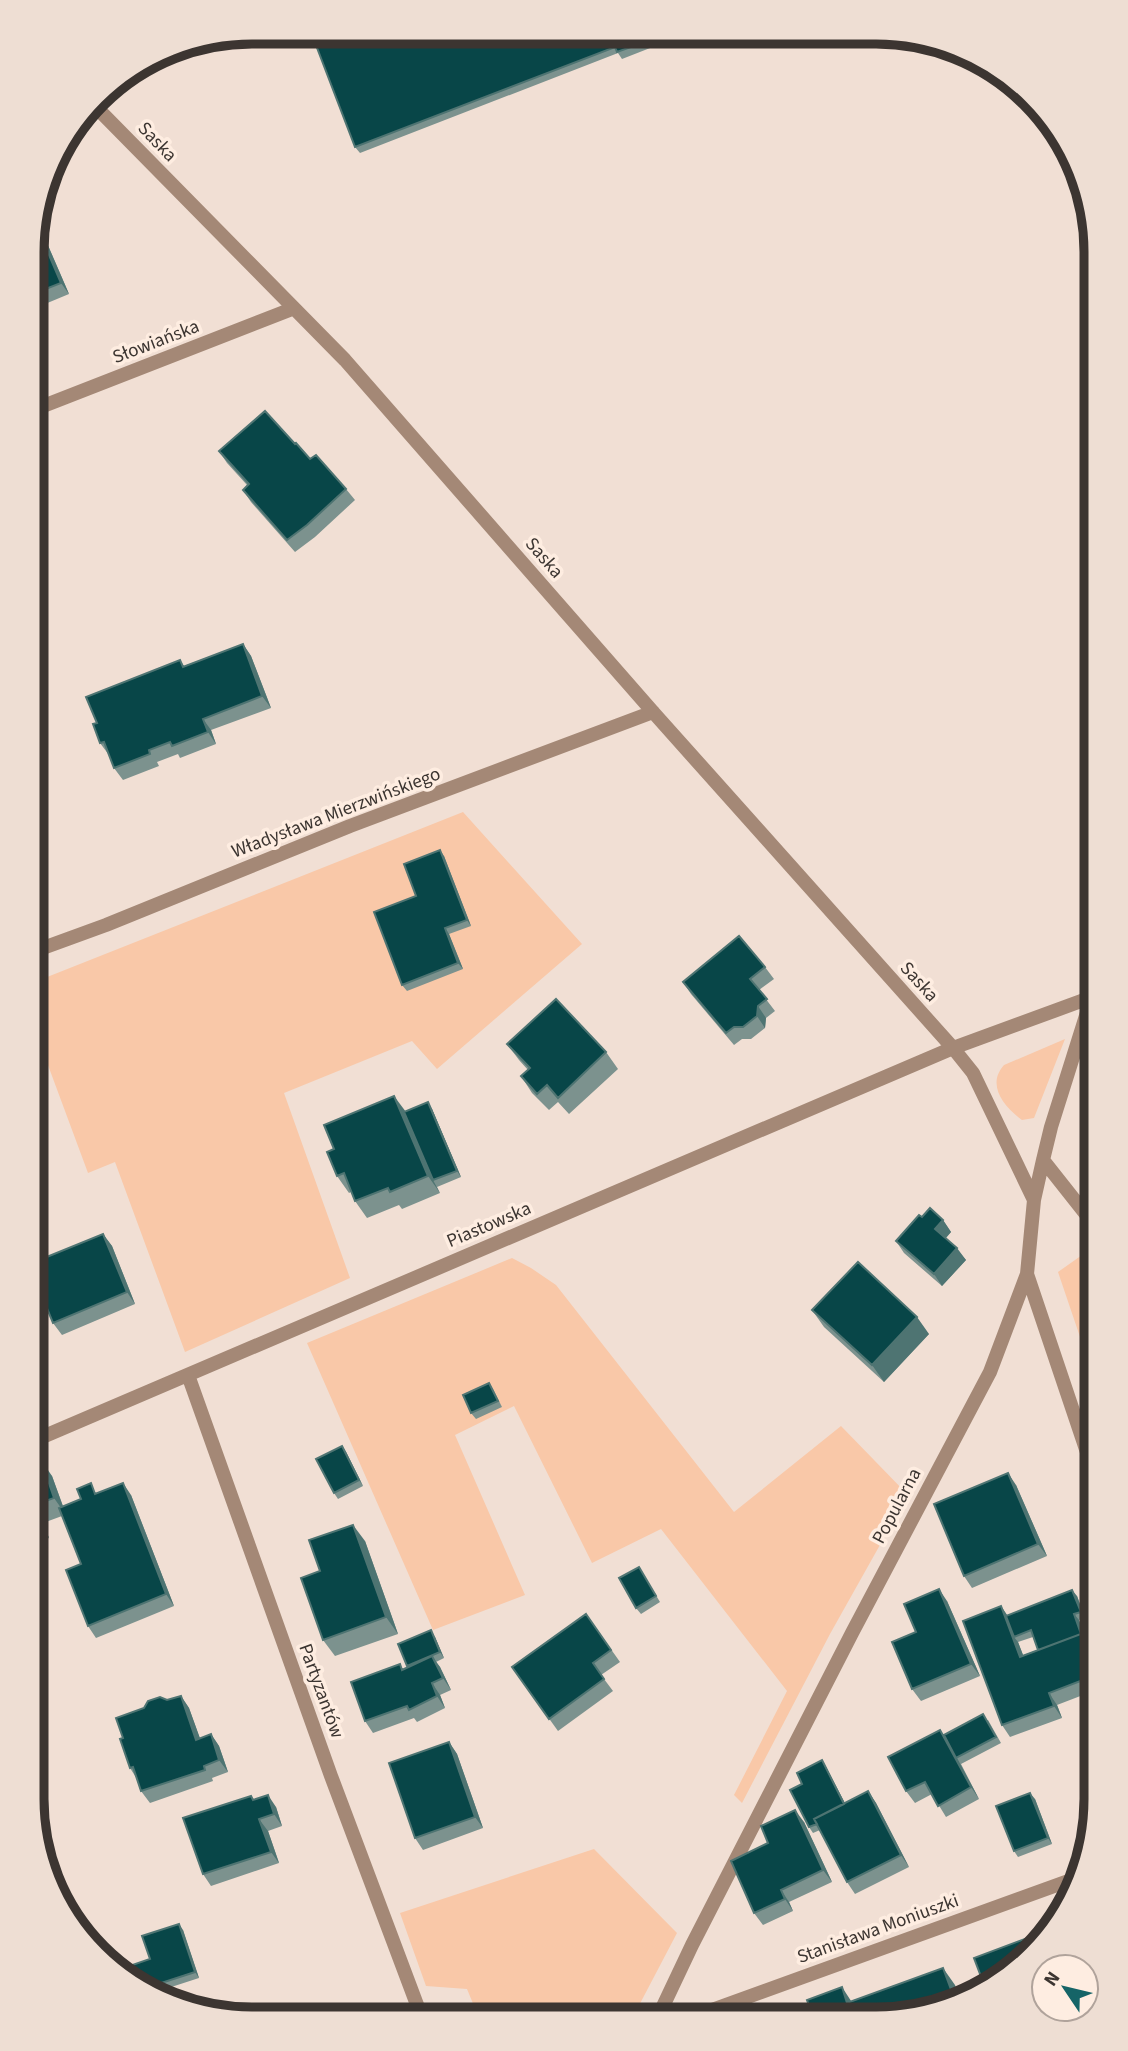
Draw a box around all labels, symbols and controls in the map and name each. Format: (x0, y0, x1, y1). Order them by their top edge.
street label: Saska (131, 116, 183, 168)
street label: Słowiańska (109, 313, 203, 371)
street label: Saska (519, 532, 569, 584)
street label: Władysława Mierzwińskiego (228, 761, 444, 865)
street label: Saska (893, 956, 945, 1008)
street label: Piastowska (443, 1195, 535, 1255)
street label: Popularna (866, 1463, 928, 1549)
street label: Partyzantów (291, 1640, 351, 1742)
street label: Stanisława Moniuszki (793, 1887, 963, 1971)
north arrow (1030, 1953, 1100, 2023)
text: N (1038, 1966, 1067, 1992)

